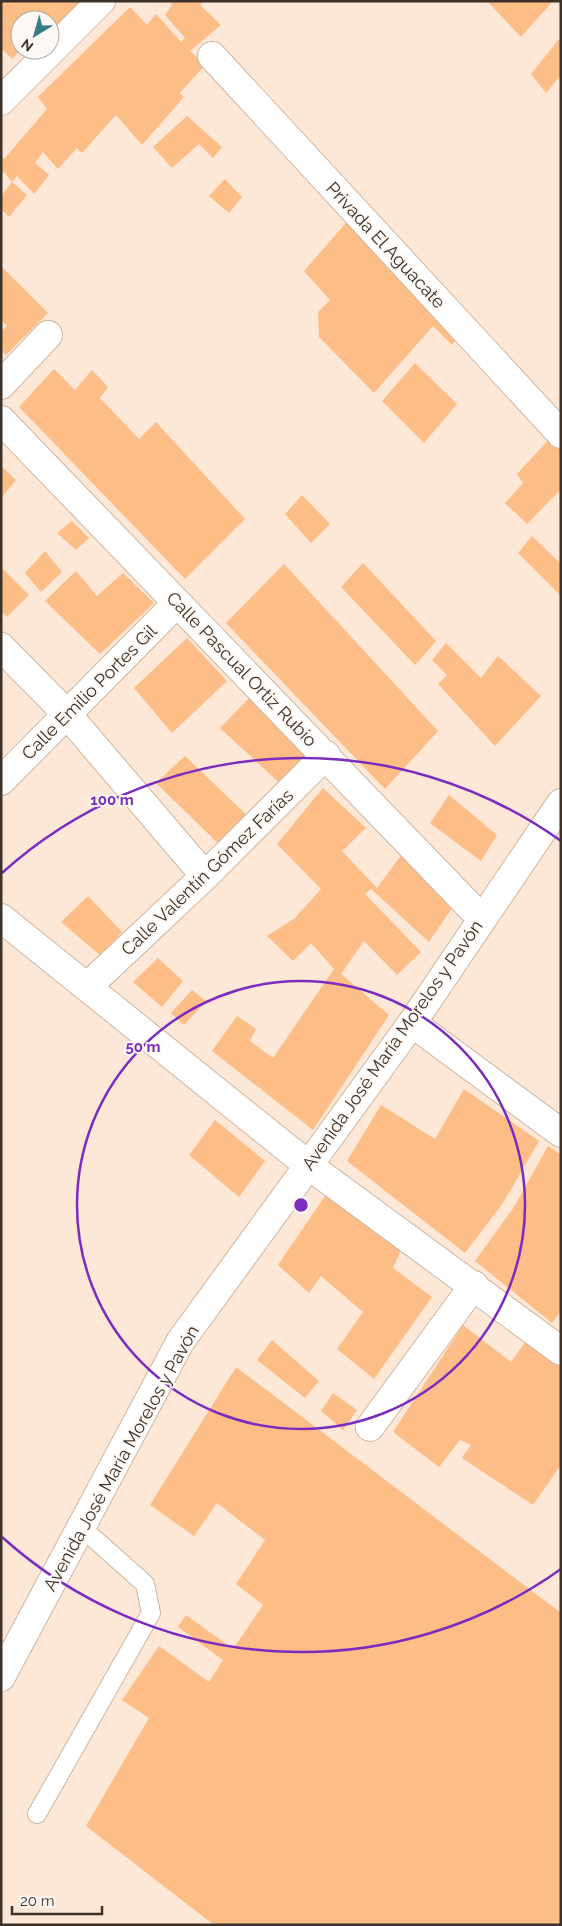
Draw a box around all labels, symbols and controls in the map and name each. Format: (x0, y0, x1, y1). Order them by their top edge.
north arrow (10, 10, 60, 60)
text: N (18, 36, 36, 55)
street label: Privada El Aguacate (322, 177, 450, 313)
street label: Calle Pascual Ortiz Rubio (162, 587, 322, 751)
street label: Calle Emilio Portes Gil (17, 620, 161, 764)
street label: Calle Valentín Gómez Farías (117, 784, 297, 960)
text: 100 m (90, 791, 134, 809)
street label: Avenida José María Morelos y Pavón (297, 916, 487, 1174)
text: 50 m (125, 1038, 161, 1056)
centre of rings (292, 1196, 310, 1214)
street label: Avenida José María Morelos y Pavón (39, 1322, 203, 1594)
scale bar (12, 1884, 102, 1916)
text: 20 m (20, 1892, 55, 1910)

